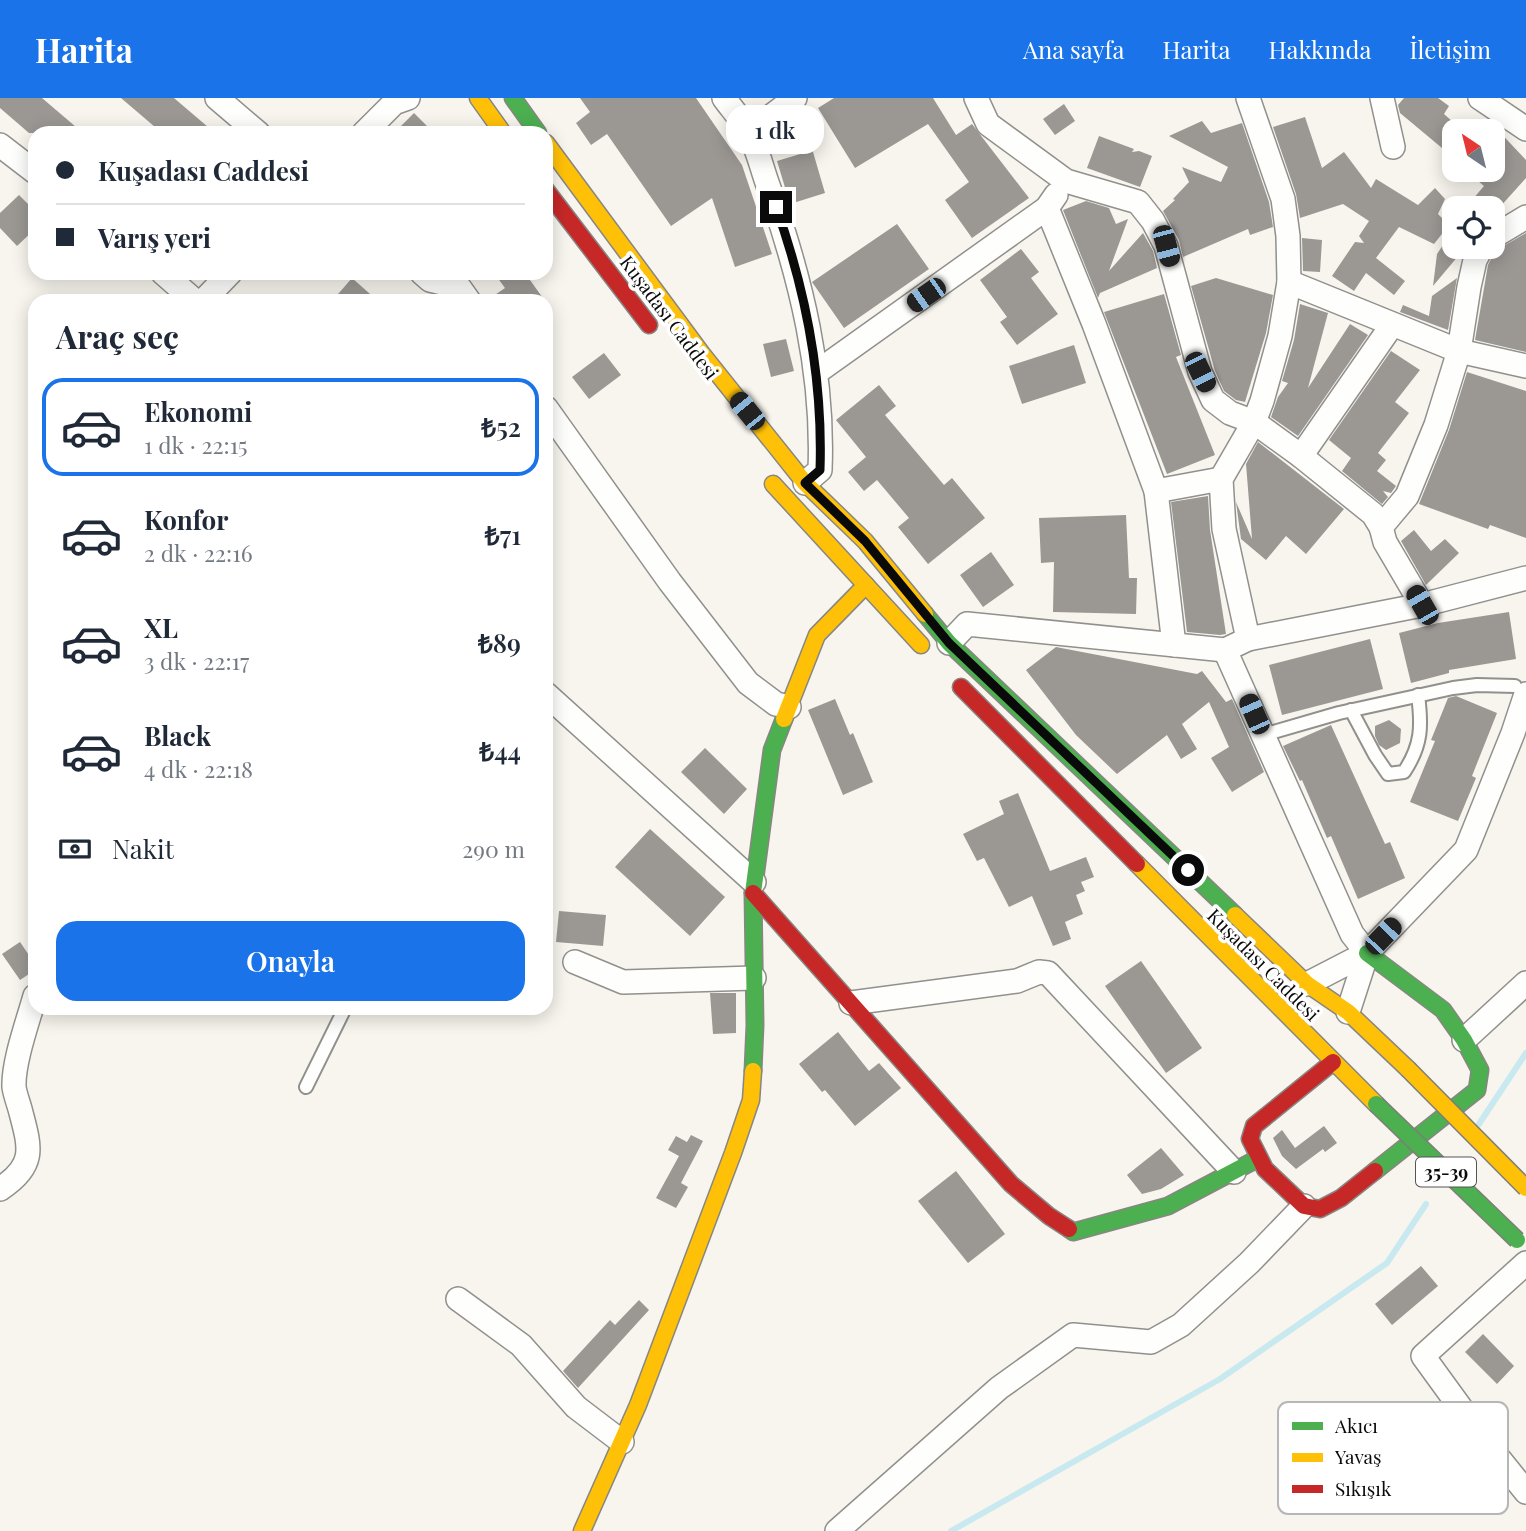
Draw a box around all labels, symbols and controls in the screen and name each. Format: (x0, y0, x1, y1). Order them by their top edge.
text: Harita (35, 27, 133, 71)
text: Ana sayfa (1023, 33, 1124, 65)
text: Harita (1162, 33, 1231, 65)
text: Hakkında (1269, 33, 1371, 65)
text: İletişim (1409, 33, 1491, 65)
callout: 1 dk (727, 105, 825, 154)
text: 1 dk (754, 114, 796, 145)
north arrow (1442, 119, 1505, 182)
map controls (1442, 119, 1505, 259)
text: Kuşadası Caddesi (98, 153, 309, 188)
route end (760, 191, 792, 223)
button: locate (1442, 196, 1505, 259)
text: Varış yeri (98, 220, 211, 255)
car (1151, 223, 1182, 269)
street label: Kuşadası Caddesi (615, 250, 725, 385)
car (903, 274, 950, 316)
text: Araç seç (56, 314, 179, 357)
car (1182, 349, 1219, 395)
car (726, 388, 769, 434)
text: Ekonomi (144, 394, 252, 429)
icon: car (60, 396, 123, 459)
text: ₺52 (481, 409, 521, 444)
text: 1 dk · 22:15 (144, 429, 247, 460)
text: Konfor (144, 502, 228, 537)
icon: car (60, 504, 123, 567)
text: ₺71 (485, 517, 521, 552)
text: 2 dk · 22:16 (144, 537, 253, 568)
car (1403, 582, 1442, 628)
text: XL (144, 610, 178, 645)
icon: car (60, 612, 123, 675)
text: ₺89 (478, 625, 521, 660)
text: 3 dk · 22:17 (144, 645, 249, 676)
car (1236, 691, 1273, 737)
text: Black (144, 718, 211, 753)
icon: car (60, 720, 123, 783)
text: ₺44 (479, 733, 521, 768)
text: 4 dk · 22:18 (144, 753, 253, 784)
icon: cash (56, 830, 94, 868)
text: Nakit (112, 831, 174, 866)
text: 290 m (462, 833, 525, 864)
route start (1172, 854, 1204, 886)
street label: Kuşadası Caddesi (1202, 902, 1326, 1026)
car (1361, 914, 1406, 958)
button: Onayla (56, 921, 525, 1001)
road number: 35-39 (1416, 1157, 1476, 1186)
legend (1278, 1402, 1508, 1514)
text: Akıcı (1334, 1412, 1378, 1438)
text: Yavaş (1334, 1443, 1382, 1469)
text: Sıkışık (1335, 1475, 1392, 1501)

